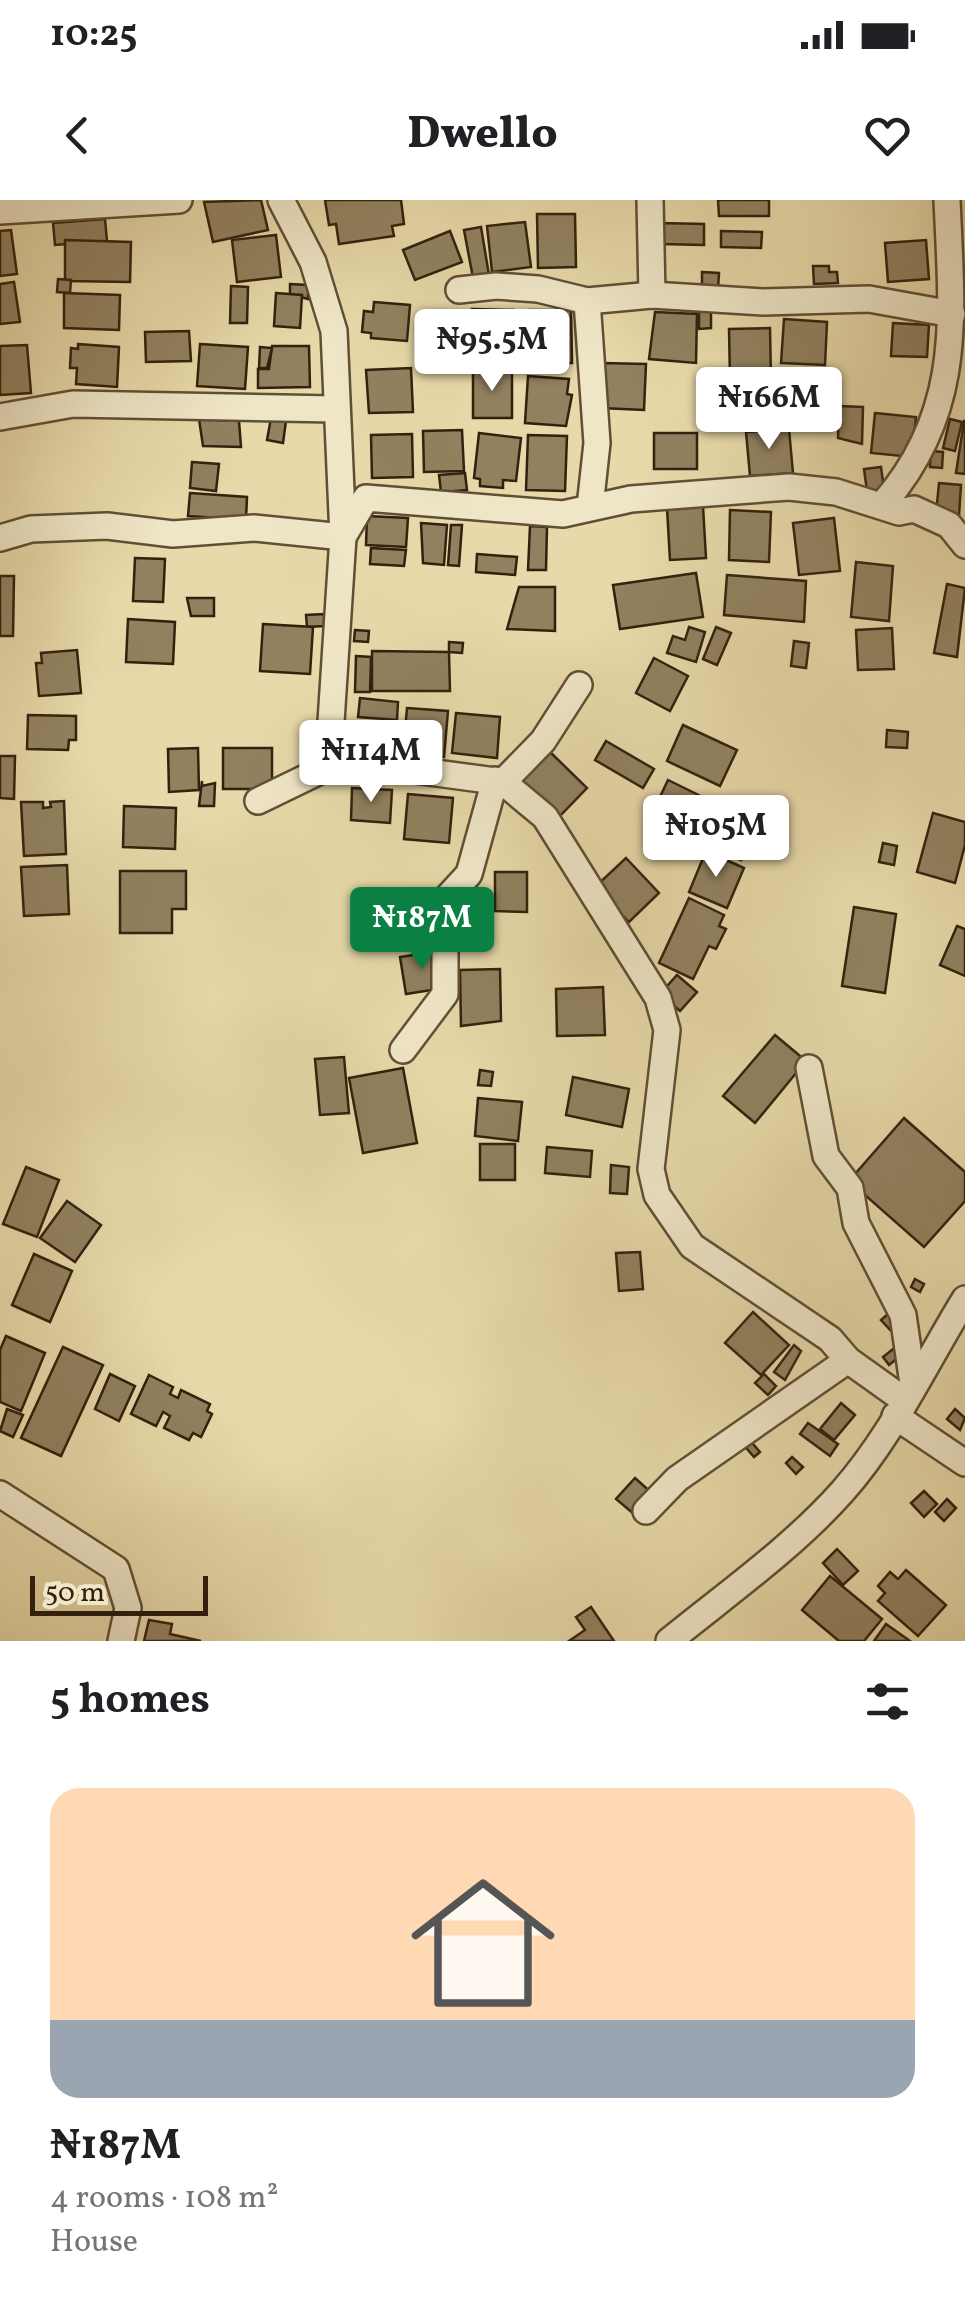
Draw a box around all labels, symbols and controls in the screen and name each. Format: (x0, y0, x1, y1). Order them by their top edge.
text: 10:25 (50, 9, 138, 62)
text: Dwello (407, 104, 558, 167)
icon: back (50, 108, 105, 163)
icon: heart (860, 108, 915, 163)
pin: ₦95.5M (411, 309, 573, 394)
text: ₦95.5M (436, 319, 548, 363)
pin: ₦166M (699, 367, 839, 452)
text: ₦166M (718, 377, 820, 421)
pin: ₦114M (301, 720, 441, 805)
text: ₦114M (321, 730, 421, 774)
pin: ₦105M (646, 795, 786, 880)
text: ₦105M (665, 805, 767, 849)
pin: ₦187M (352, 887, 492, 972)
text: ₦187M (372, 897, 472, 941)
scale bar (30, 1571, 208, 1616)
text: 50 m (45, 1574, 105, 1613)
text: 5 homes (50, 1672, 210, 1731)
icon: filters (860, 1674, 915, 1729)
icon: home (393, 1853, 573, 2033)
text: ₦187M (50, 2118, 181, 2177)
text: 4 rooms · 108 m² (50, 2177, 279, 2221)
text: House (50, 2221, 138, 2265)

